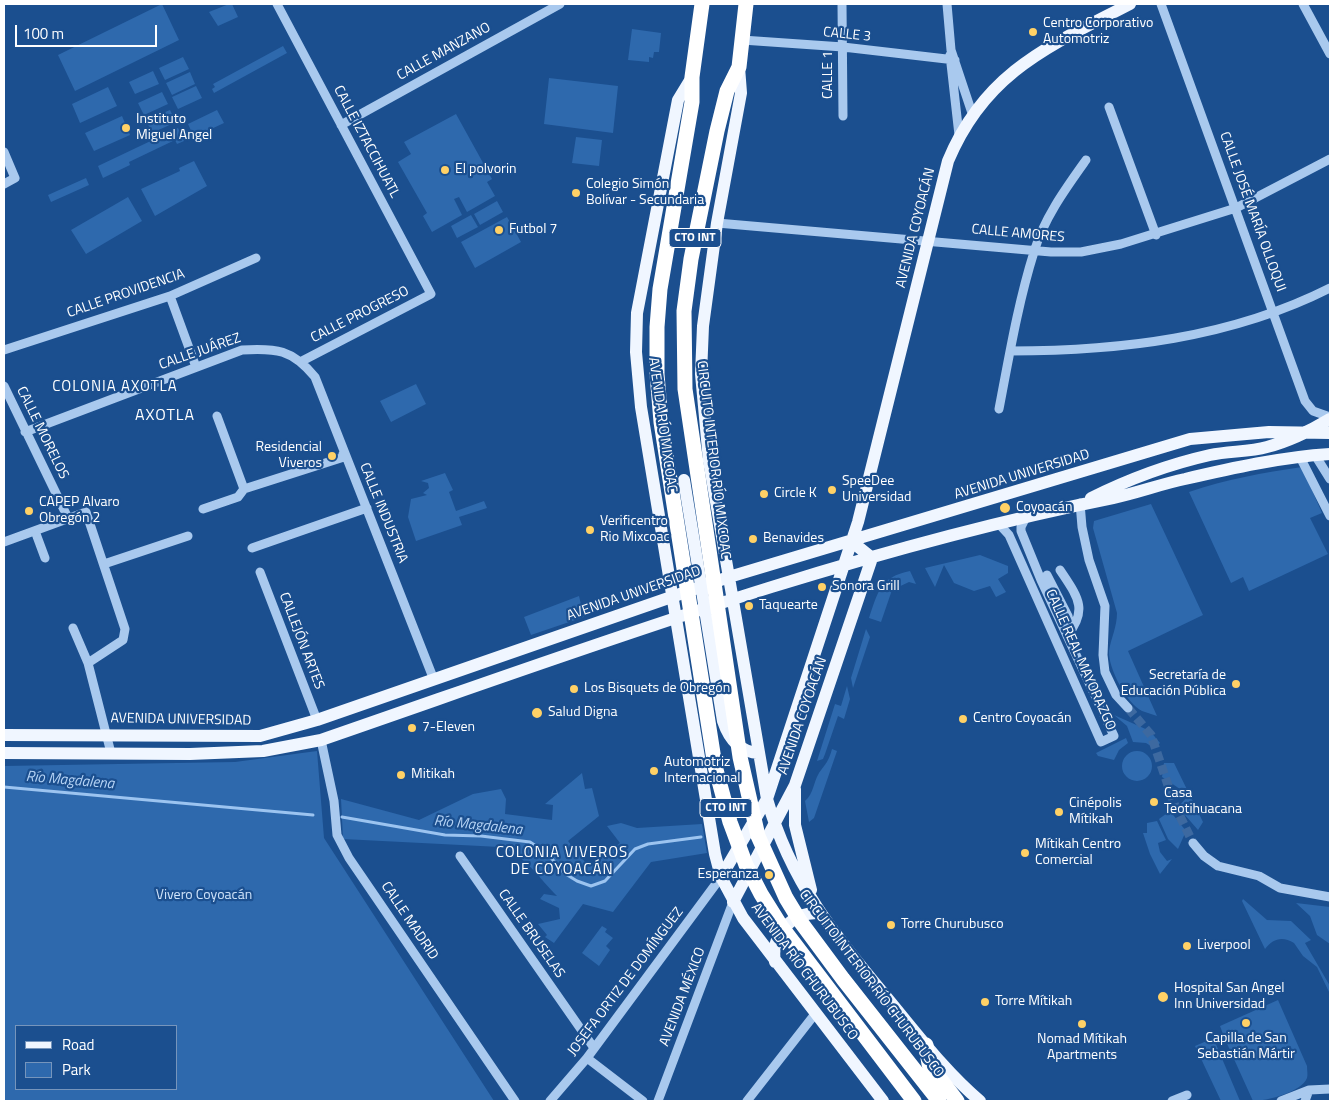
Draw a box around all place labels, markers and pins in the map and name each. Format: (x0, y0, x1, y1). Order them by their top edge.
place label: Centro Corporativo Automotriz (1043, 16, 1153, 48)
marker: Centro Corporativo Automotriz (1027, 26, 1039, 38)
place label: Instituto Miguel Angel (136, 112, 212, 144)
marker: Instituto Miguel Angel (120, 122, 132, 134)
place label: El polvorin (455, 162, 516, 178)
marker: El polvorin (439, 164, 451, 176)
place label: Colegio Simón Bolívar - Secundaria (586, 177, 704, 210)
marker: Colegio Simón Bolívar - Secundaria (570, 187, 582, 199)
place label: Futbol 7 (509, 222, 557, 238)
marker: Futbol 7 (493, 224, 505, 236)
place label: Residencial Viveros (255, 440, 322, 472)
marker: Residencial Viveros (326, 450, 338, 462)
place label: SpeeDee Universidad (842, 474, 912, 507)
marker: SpeeDee Universidad (826, 484, 838, 496)
place label: Circle K (774, 486, 817, 502)
marker: Circle K (758, 488, 770, 500)
place label: CAPEP Alvaro Obregón 2 (39, 495, 120, 528)
place label: Coyoacán (1016, 500, 1072, 516)
marker: Coyoacán (998, 501, 1012, 515)
marker: CAPEP Alvaro Obregón 2 (23, 505, 35, 517)
place label: Verificentro Rio Mixcoac (600, 514, 670, 546)
marker: Verificentro Rio Mixcoac (584, 524, 596, 536)
place label: Benavides (763, 531, 824, 547)
marker: Benavides (747, 533, 759, 545)
place label: Sonora Grill (832, 579, 900, 595)
marker: Sonora Grill (816, 581, 828, 593)
place label: Taquearte (759, 598, 818, 614)
marker: Taquearte (743, 600, 755, 612)
place label: Secretaría de Educación Pública (1121, 668, 1226, 700)
marker: Secretaría de Educación Pública (1230, 678, 1242, 690)
place label: Los Bisquets de Obregón (584, 681, 730, 697)
marker: Los Bisquets de Obregón (568, 683, 580, 695)
place label: Salud Digna (548, 705, 618, 721)
marker: Salud Digna (530, 706, 544, 720)
place label: Centro Coyoacán (973, 711, 1072, 727)
marker: Centro Coyoacán (957, 713, 969, 725)
place label: 7-Eleven (422, 720, 475, 736)
marker: 7-Eleven (406, 722, 418, 734)
place label: Automotriz Internacional (664, 755, 741, 788)
marker: Automotriz Internacional (648, 765, 660, 777)
place label: Mitikah (411, 767, 455, 783)
marker: Mitikah (395, 769, 407, 781)
place label: Casa Teotihuacana (1164, 786, 1242, 819)
place label: Cinépolis Mítikah (1069, 796, 1122, 829)
marker: Casa Teotihuacana (1148, 796, 1160, 808)
marker: Cinépolis Mítikah (1053, 806, 1065, 818)
place label: Mítikah Centro Comercial (1035, 837, 1121, 870)
marker: Mítikah Centro Comercial (1019, 847, 1031, 859)
place label: Esperanza (698, 867, 759, 883)
marker: Esperanza (763, 869, 775, 881)
place label: Torre Churubusco (901, 917, 1004, 933)
marker: Torre Churubusco (885, 919, 897, 931)
place label: Liverpool (1197, 938, 1251, 954)
marker: Liverpool (1181, 940, 1193, 952)
place label: Hospital San Angel Inn Universidad (1174, 981, 1285, 1014)
marker: Hospital San Angel Inn Universidad (1156, 990, 1170, 1004)
place label: Torre Mítikah (995, 994, 1072, 1010)
marker: Torre Mítikah (979, 996, 991, 1008)
marker: Capilla de San Sebastián Mártir (1240, 1017, 1252, 1029)
marker: Nomad Mítikah Apartments (1076, 1018, 1088, 1030)
place label: Capilla de San Sebastián Mártir (1197, 1031, 1295, 1064)
place label: Nomad Mítikah Apartments (1037, 1032, 1127, 1064)

